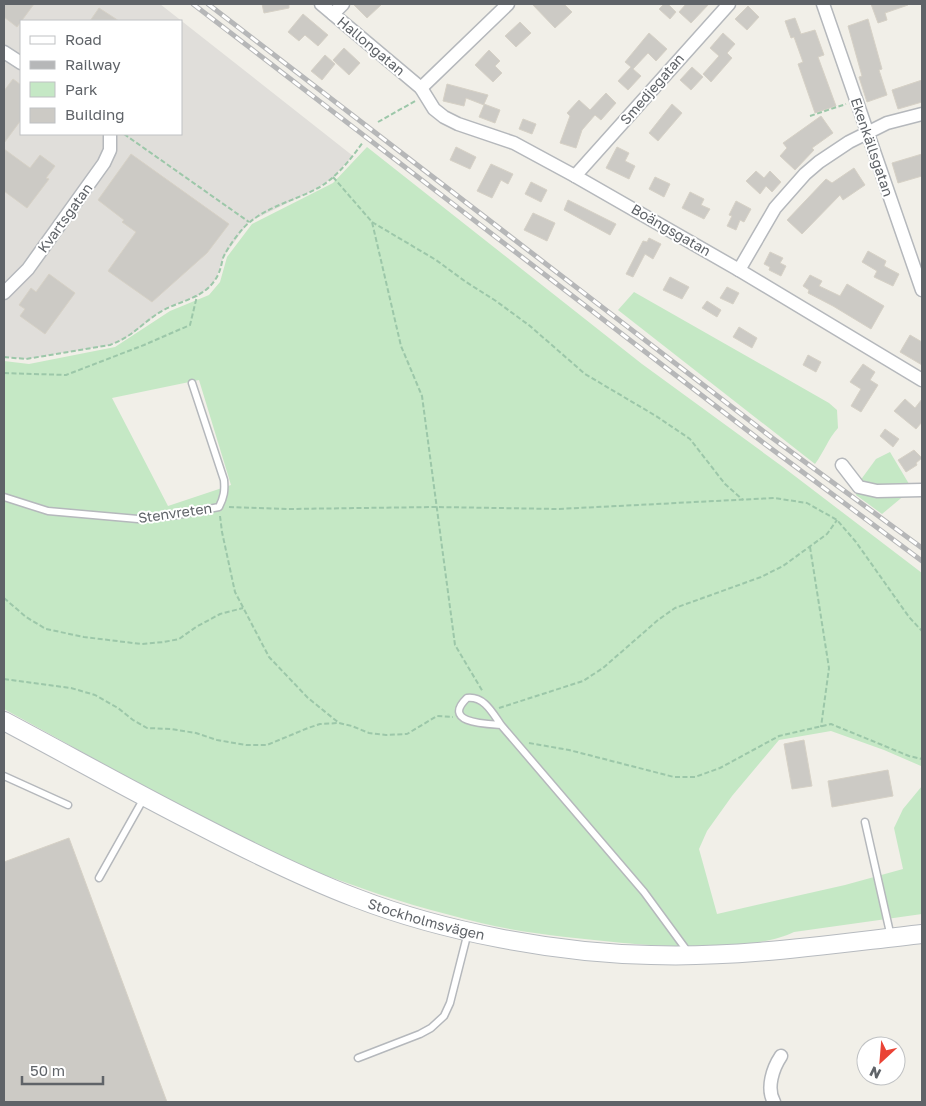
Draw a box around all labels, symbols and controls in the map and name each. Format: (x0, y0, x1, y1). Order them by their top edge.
street label: Hallongatan (334, 12, 409, 79)
legend (20, 20, 182, 135)
text: Road (65, 30, 102, 48)
street label: Smedjegatan (616, 50, 687, 128)
text: Railway (65, 55, 121, 73)
text: Park (65, 80, 98, 98)
street label: Ekenkällsgatan (848, 95, 897, 199)
text: Building (65, 105, 125, 123)
street label: Kvartsgatan (34, 180, 95, 256)
street label: Boängsgatan (629, 200, 714, 259)
street label: Stenvreten (137, 499, 213, 526)
street label: Stockholmsvägen (366, 894, 486, 943)
north arrow (856, 1036, 906, 1086)
scale bar (22, 1054, 104, 1086)
text: 50 m (30, 1061, 65, 1079)
text: N (867, 1063, 884, 1083)

